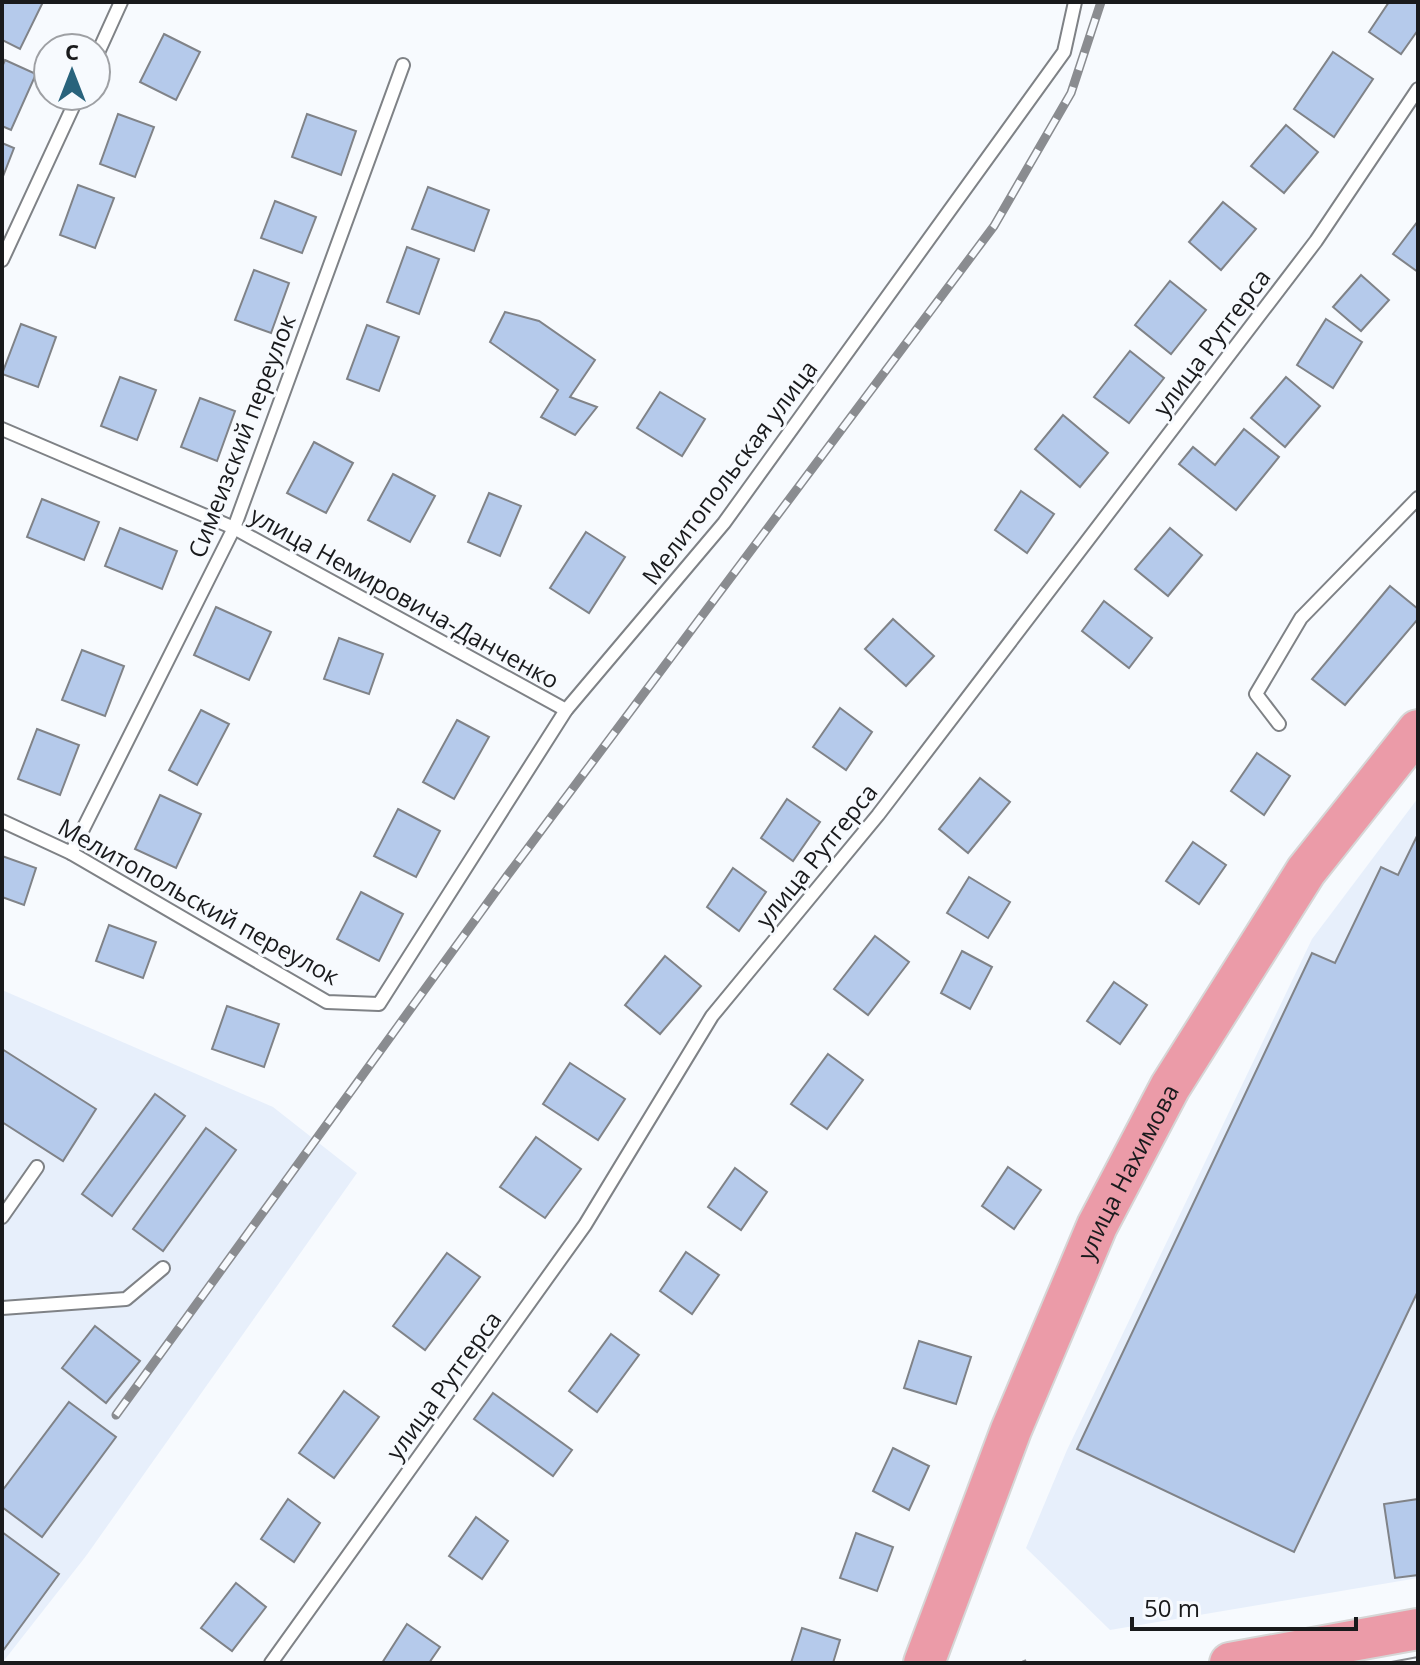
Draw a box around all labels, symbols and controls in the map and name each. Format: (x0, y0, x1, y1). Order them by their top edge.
north arrow (32, 32, 112, 112)
text: С (65, 36, 79, 66)
street label: улица Рутгерса (1145, 262, 1277, 422)
street label: Симеизский переулок (179, 309, 303, 562)
street label: Мелитопольская улица (634, 353, 824, 591)
street label: улица Немировича-Данченко (245, 498, 565, 696)
street label: улица Рутгерса (748, 776, 884, 934)
street label: Мелитопольский переулок (52, 810, 346, 993)
street label: улица Нахимова (1068, 1078, 1185, 1265)
street label: улица Рутгерса (378, 1304, 508, 1466)
scale bar (1132, 1581, 1356, 1631)
text: 50 m (1144, 1591, 1200, 1624)

